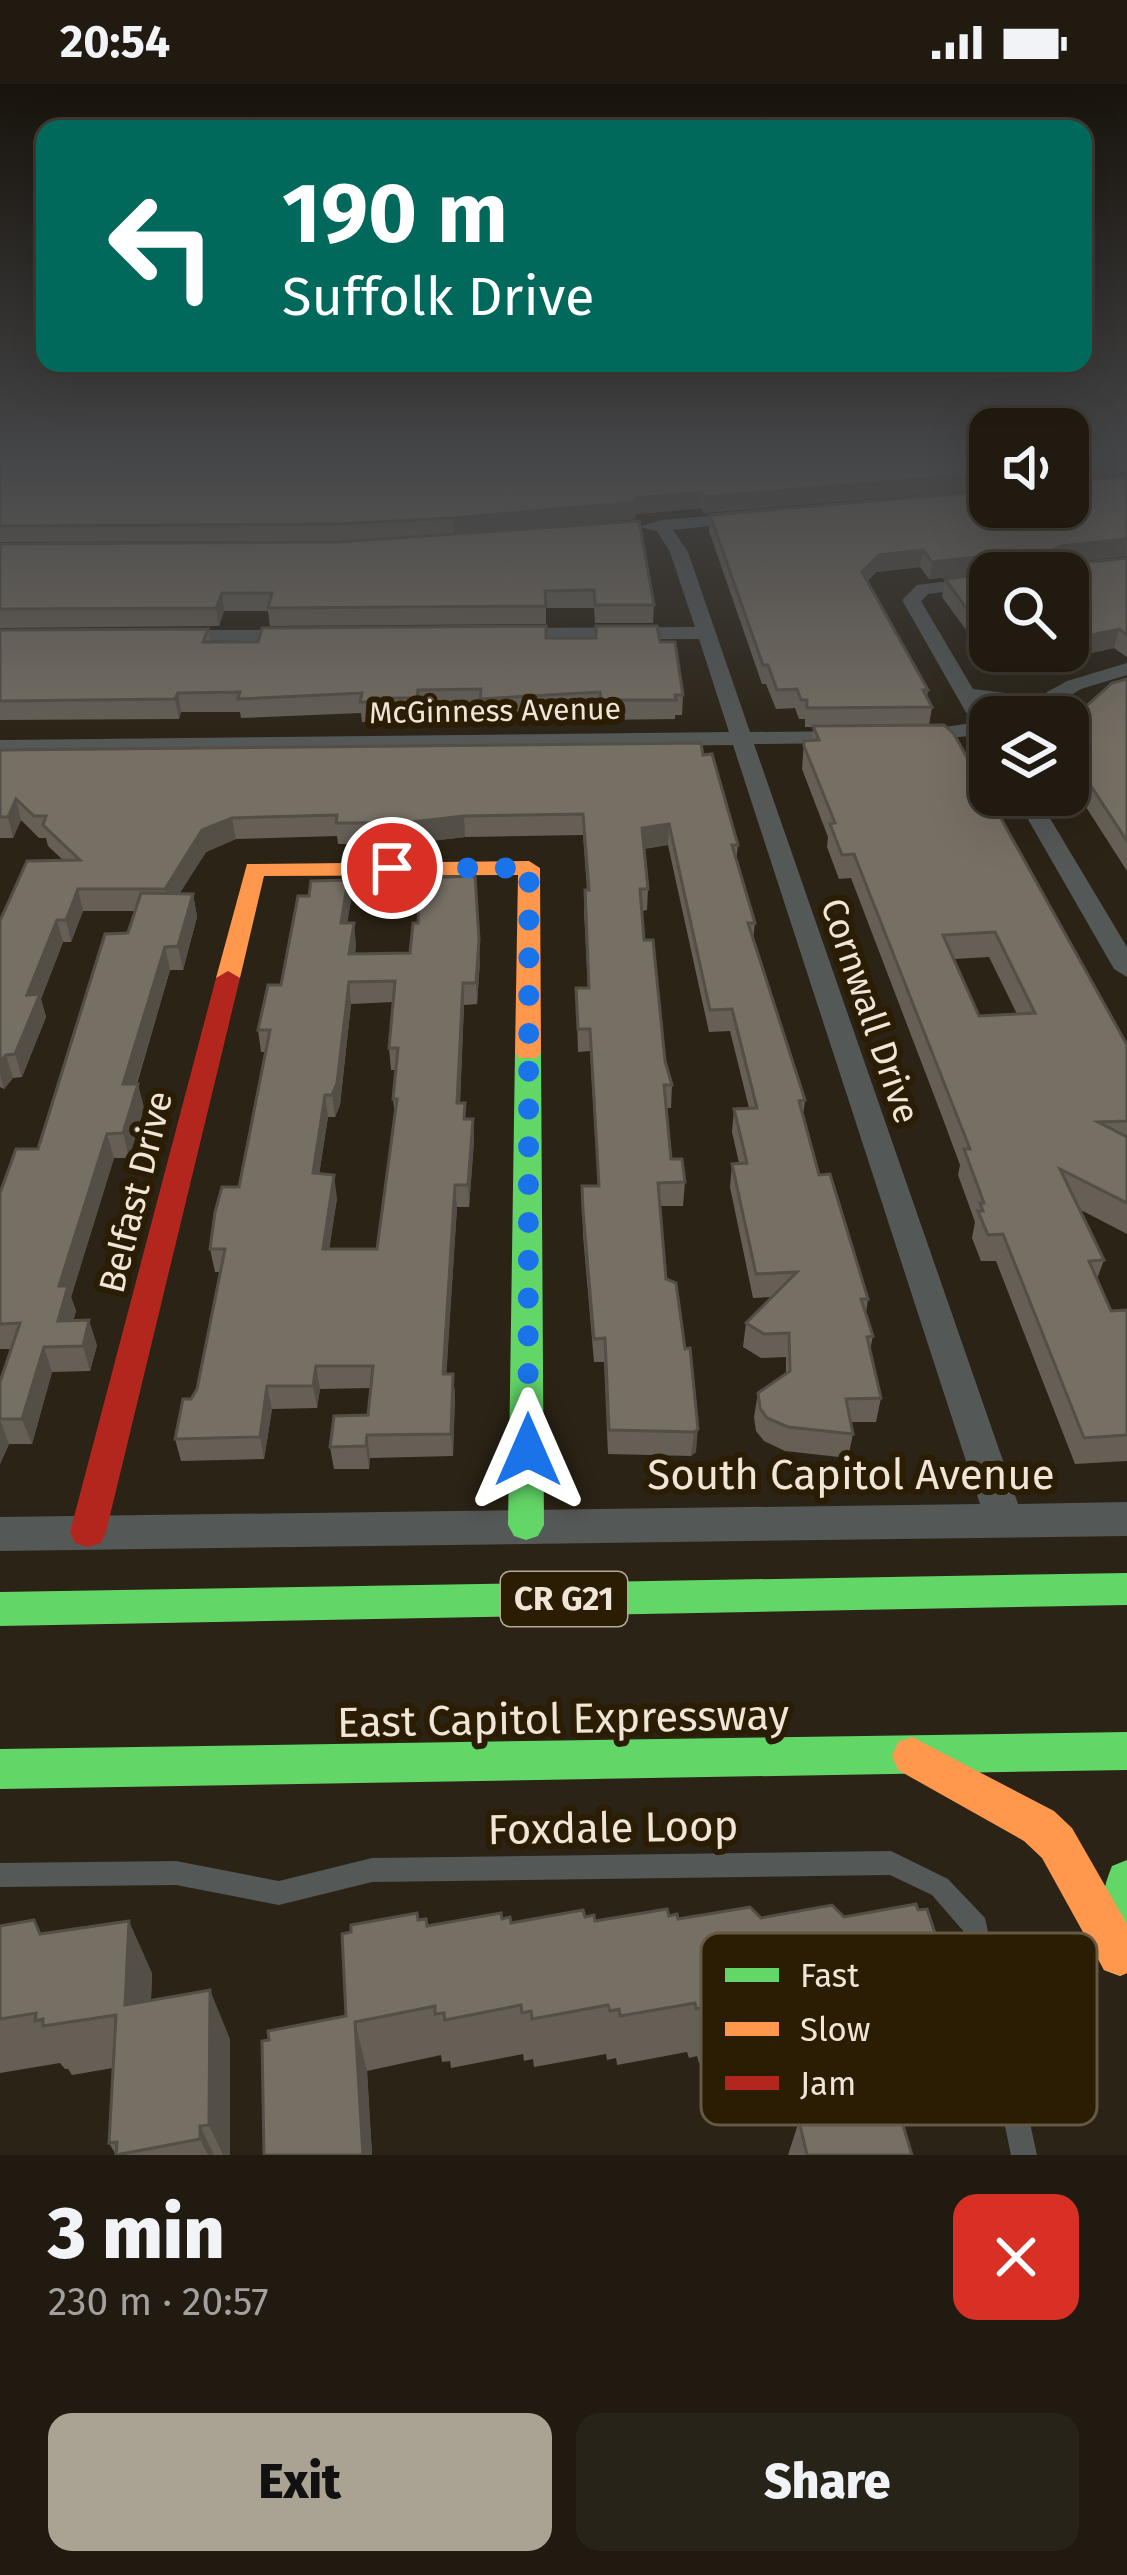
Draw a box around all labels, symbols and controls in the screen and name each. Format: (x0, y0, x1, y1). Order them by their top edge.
text: 20:54 (60, 15, 170, 69)
text: 190 m (282, 163, 508, 264)
icon: left (84, 168, 240, 324)
text: Suffolk Drive (282, 265, 594, 329)
map controls (969, 408, 1089, 816)
button: sound (969, 408, 1089, 528)
button: search (969, 552, 1089, 672)
street label: McGinness Avenue (369, 691, 621, 731)
button: layers (969, 696, 1089, 816)
pin (341, 817, 443, 919)
icon: arrive (359, 835, 425, 901)
street label: Cornwall Drive (811, 893, 929, 1129)
street label: Belfast Drive (90, 1087, 182, 1297)
position arrow (465, 1387, 591, 1513)
street label: South Capitol Avenue (647, 1450, 1055, 1500)
road number: CR G21 (501, 1572, 627, 1626)
street label: East Capitol Expressway (337, 1690, 790, 1748)
street label: Foxdale Loop (487, 1801, 739, 1855)
legend (701, 1933, 1097, 2125)
text: Fast (800, 1956, 859, 1996)
text: Slow (800, 2010, 870, 2050)
text: Jam (800, 2064, 856, 2104)
text: 3 min (48, 2191, 225, 2277)
button: close (953, 2194, 1079, 2320)
text: 230 m · 20:57 (48, 2279, 269, 2325)
button: Exit (48, 2413, 552, 2551)
button: Share (576, 2413, 1079, 2551)

